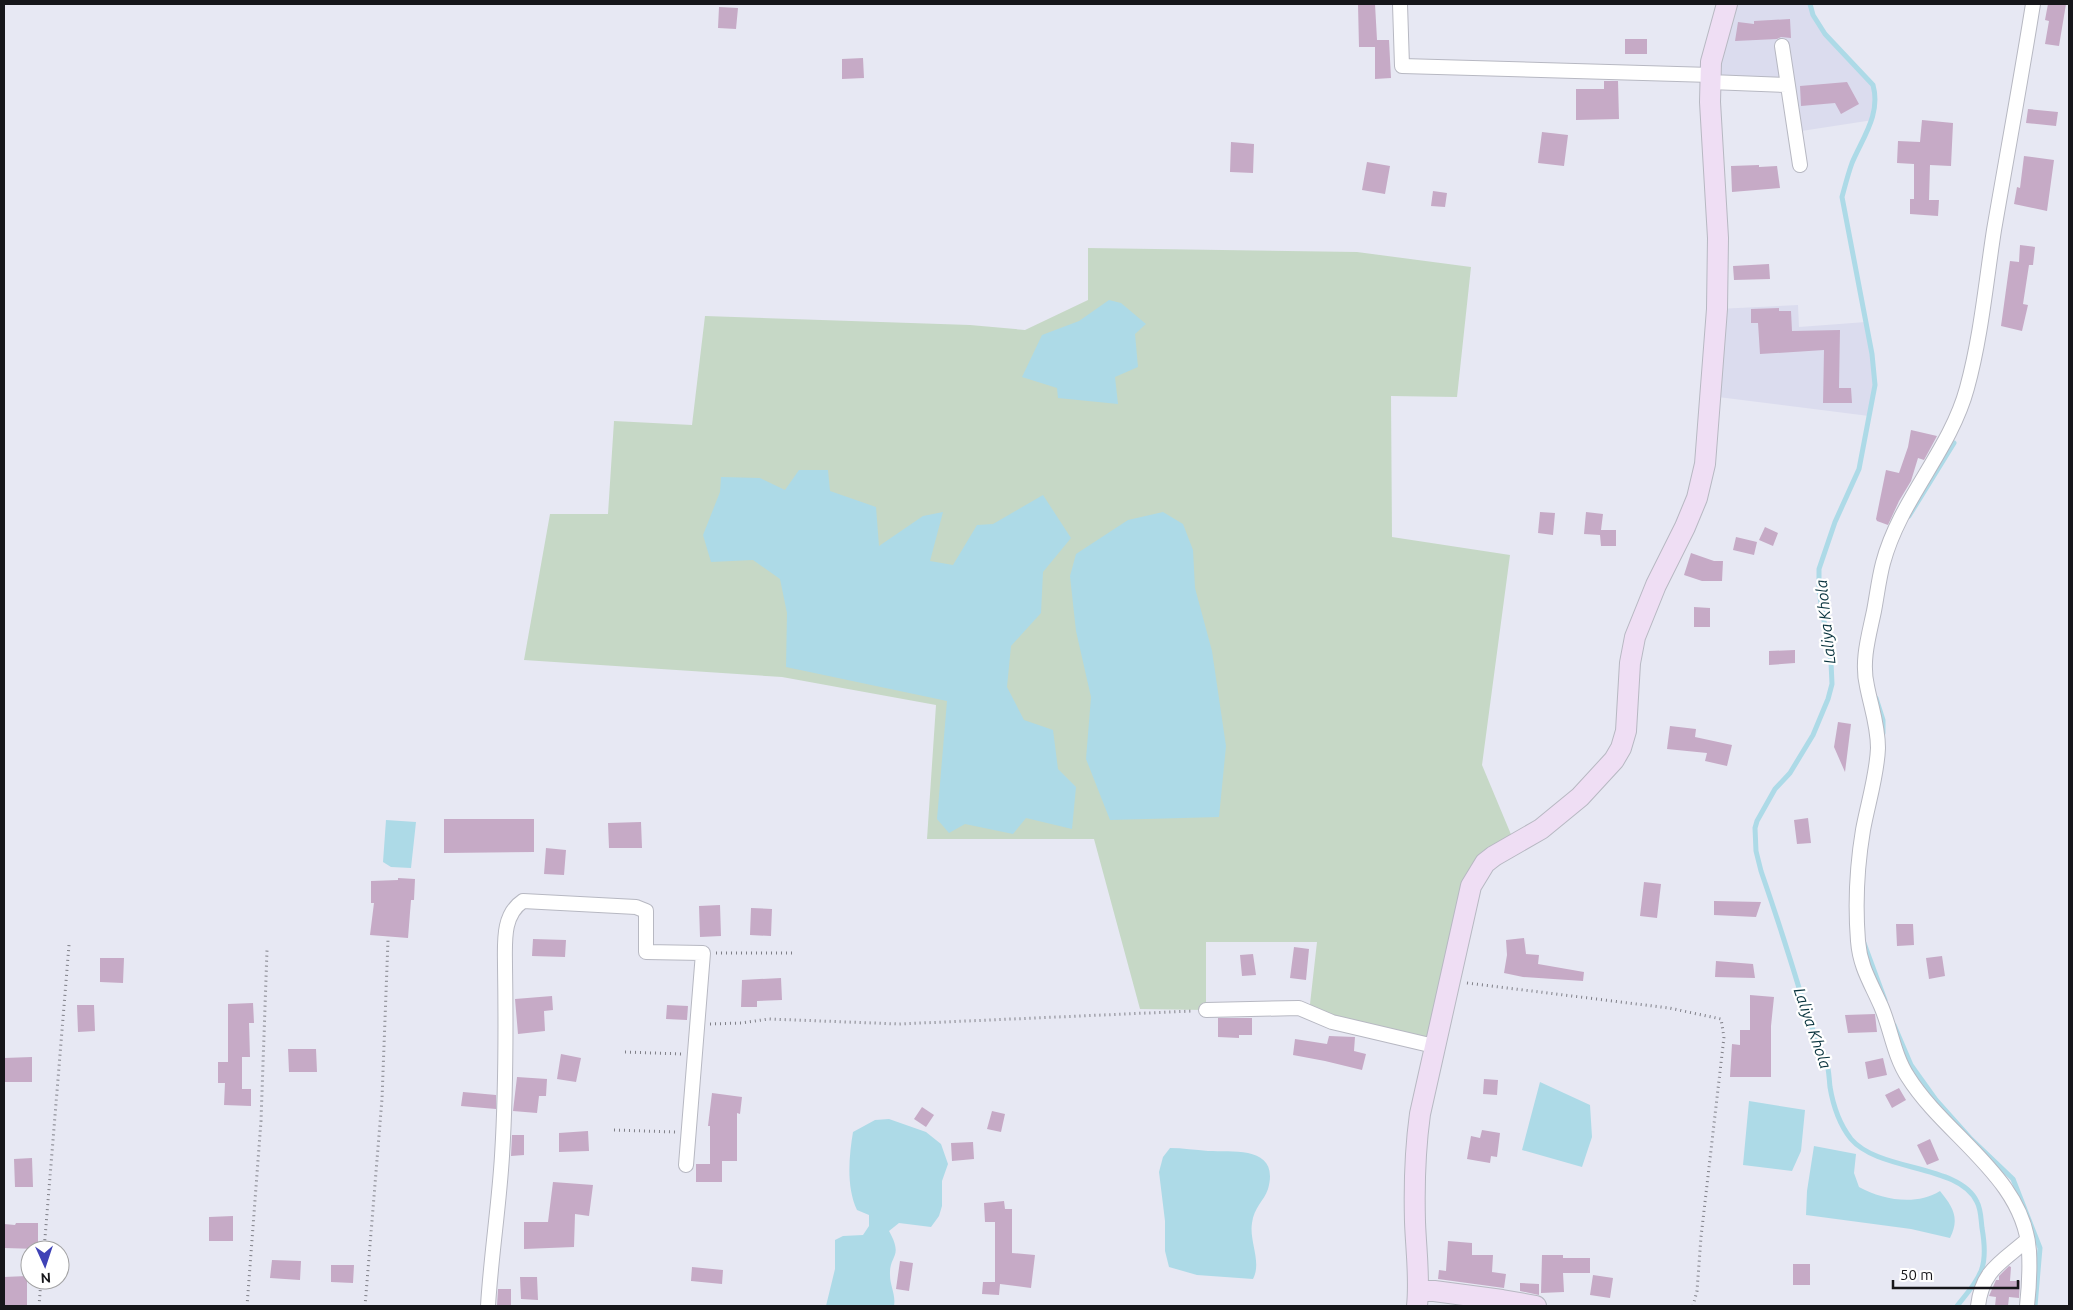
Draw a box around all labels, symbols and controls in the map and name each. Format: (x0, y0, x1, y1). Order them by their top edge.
water label: Laliya Khola (1812, 579, 1838, 665)
water label: Laliya Khola (1791, 985, 1835, 1071)
north arrow (20, 1240, 70, 1290)
scale bar (1893, 1258, 2018, 1290)
text: 50 m (1900, 1266, 1933, 1283)
text: N (40, 1270, 51, 1286)

